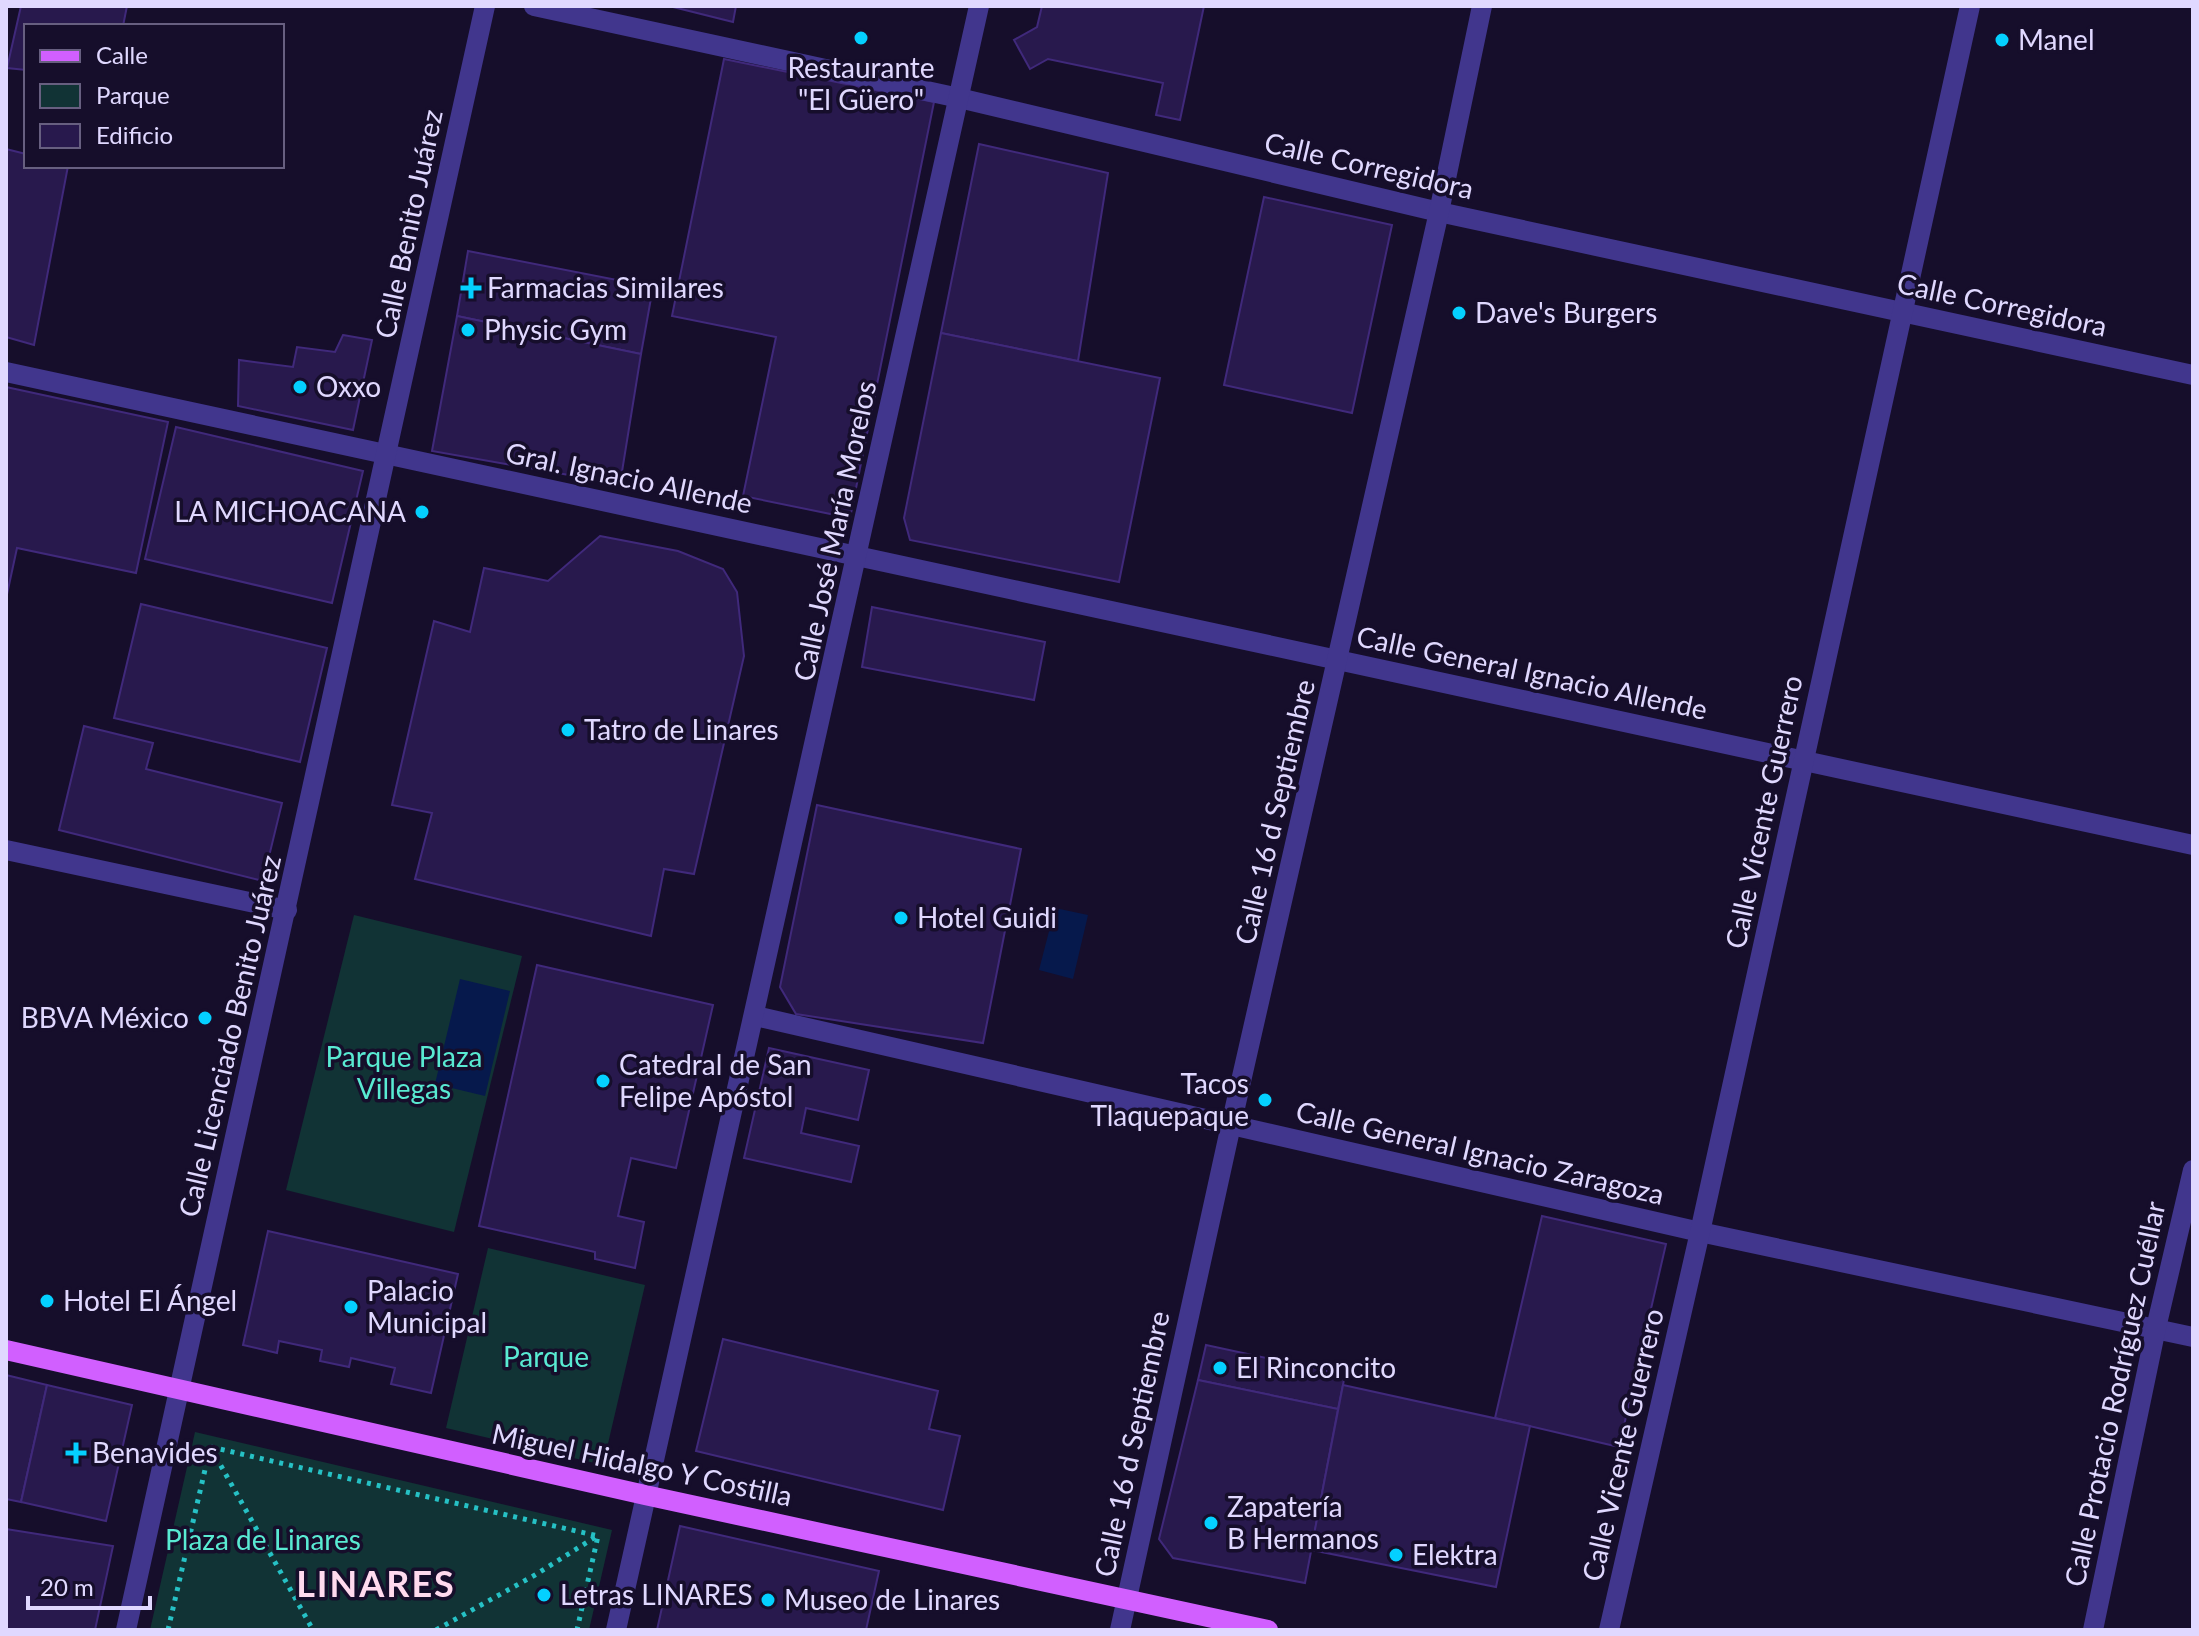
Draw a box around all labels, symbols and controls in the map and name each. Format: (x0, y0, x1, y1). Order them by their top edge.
place label: Manel (2018, 22, 2095, 56)
legend (24, 24, 284, 168)
marker: Restaurante "El Güero" (852, 29, 870, 47)
marker: Manel (1993, 31, 2011, 49)
text: Calle (96, 40, 148, 69)
place label: Restaurante "El Güero" (787, 50, 935, 116)
text: Parque (96, 80, 170, 109)
street label: Calle Benito Juárez (367, 106, 449, 341)
text: Edificio (96, 120, 173, 149)
street label: Calle Corregidora (1261, 124, 1477, 206)
street label: Calle Corregidora (1894, 265, 2110, 343)
place label: Farmacias Similares (487, 270, 724, 304)
marker: Farmacias Similares (462, 279, 480, 297)
place label: Dave's Burgers (1475, 295, 1657, 329)
marker: Dave's Burgers (1450, 304, 1468, 322)
place label: Physic Gym (484, 312, 627, 346)
marker: Physic Gym (459, 321, 477, 339)
place label: Oxxo (316, 369, 381, 403)
marker: Oxxo (291, 378, 309, 396)
street label: Calle José María Morelos (786, 378, 882, 684)
street label: Gral. Ignacio Allende (503, 434, 756, 520)
place label: LA MICHOACANA (174, 494, 406, 528)
marker: LA MICHOACANA (413, 503, 431, 521)
street label: Calle General Ignacio Allende (1354, 618, 1711, 726)
street label: Calle Vicente Guerrero (1717, 672, 1809, 951)
street label: Calle 16 d Septiembre (1227, 676, 1321, 948)
place label: Tatro de Linares (584, 712, 779, 746)
marker: Tatro de Linares (559, 721, 577, 739)
street label: Calle Licenciado Benito Juárez (171, 852, 287, 1220)
place label: Hotel Guidi (917, 900, 1057, 934)
marker: Hotel Guidi (892, 909, 910, 927)
place label: BBVA México (21, 1000, 189, 1034)
marker: BBVA México (196, 1009, 214, 1027)
park label: Parque Plaza Villegas (326, 1039, 483, 1105)
place label: Catedral de San Felipe Apóstol (619, 1047, 812, 1113)
place label: Tacos Tlaquepaque (1090, 1066, 1249, 1132)
marker: Catedral de San Felipe Apóstol (594, 1072, 612, 1090)
marker: Tacos Tlaquepaque (1256, 1091, 1274, 1109)
street label: Calle General Ignacio Zaragoza (1293, 1093, 1668, 1211)
street label: Calle Protacio Rodríguez Cuéllar (2057, 1198, 2171, 1589)
place label: Palacio Municipal (367, 1273, 487, 1339)
place label: Hotel El Ángel (63, 1283, 237, 1317)
marker: Hotel El Ángel (38, 1292, 56, 1310)
marker: Palacio Municipal (342, 1298, 360, 1316)
street label: Calle Vicente Guerrero (1574, 1305, 1670, 1584)
street label: Calle 16 d Septiembre (1086, 1308, 1176, 1580)
park label: Parque (503, 1339, 589, 1373)
place label: El Rinconcito (1236, 1350, 1396, 1384)
marker: El Rinconcito (1211, 1359, 1229, 1377)
street label: Miguel Hidalgo Y Costilla (489, 1416, 795, 1512)
place label: Benavides (92, 1435, 218, 1469)
marker: Benavides (67, 1444, 85, 1462)
place label: Zapatería B Hermanos (1227, 1489, 1379, 1555)
marker: Zapatería B Hermanos (1202, 1514, 1220, 1532)
park label: Plaza de Linares (165, 1522, 361, 1556)
place label: Elektra (1412, 1537, 1498, 1571)
marker: Elektra (1387, 1546, 1405, 1564)
scale bar (28, 1560, 150, 1610)
district label: LINARES (296, 1561, 456, 1605)
text: 20 m (40, 1572, 94, 1601)
place label: Letras LINARES (560, 1577, 753, 1611)
place label: Museo de Linares (784, 1582, 1000, 1616)
marker: Letras LINARES (535, 1586, 553, 1604)
marker: Museo de Linares (759, 1591, 777, 1609)

